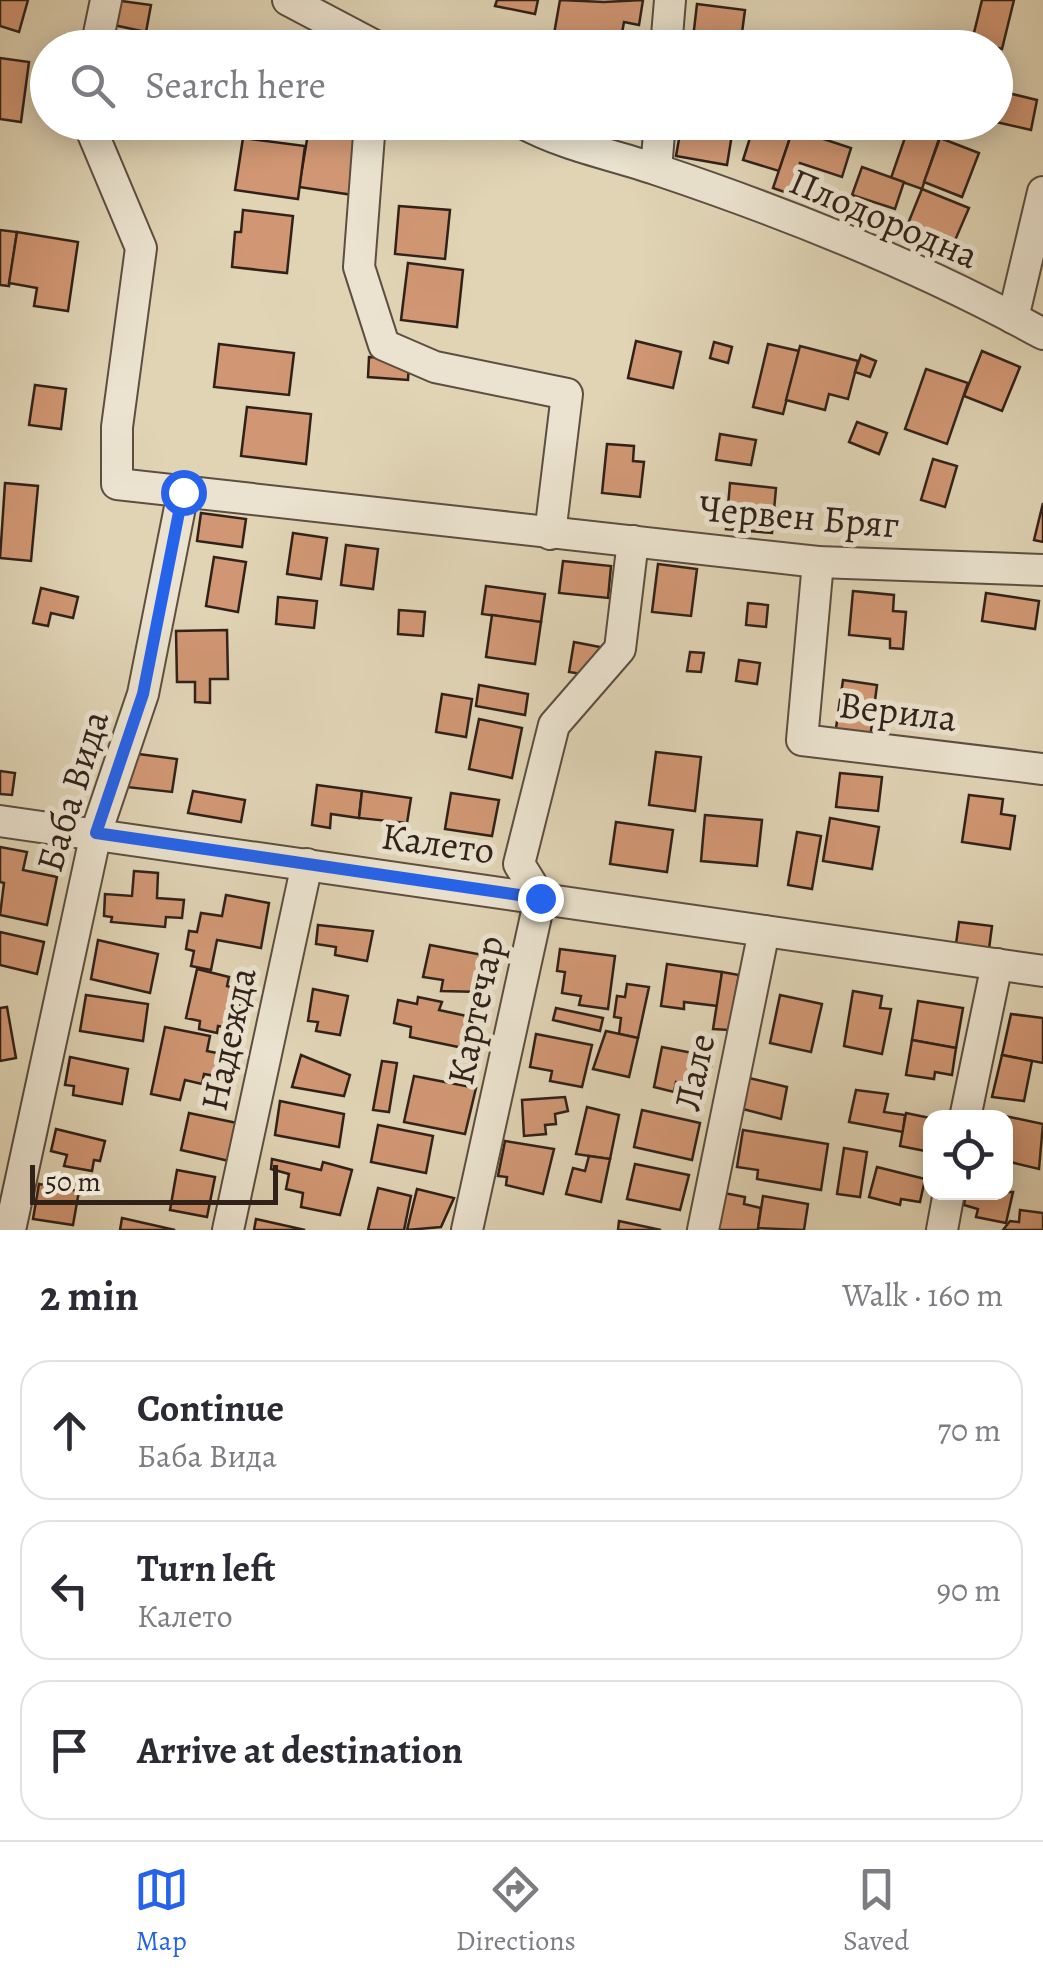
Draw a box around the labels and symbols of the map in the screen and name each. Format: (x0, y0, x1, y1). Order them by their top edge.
street label: Плодородна (782, 155, 987, 281)
route start (161, 470, 207, 516)
street label: Червен Бряг (697, 481, 901, 551)
street label: Верила (836, 678, 960, 744)
street label: Баба Вида (23, 704, 121, 878)
street label: Калето (378, 809, 498, 877)
route end (518, 876, 564, 922)
street label: Картечар (434, 931, 516, 1089)
street label: Надежда (187, 962, 269, 1116)
street label: Лале (660, 1029, 728, 1115)
scale bar (30, 1160, 278, 1204)

